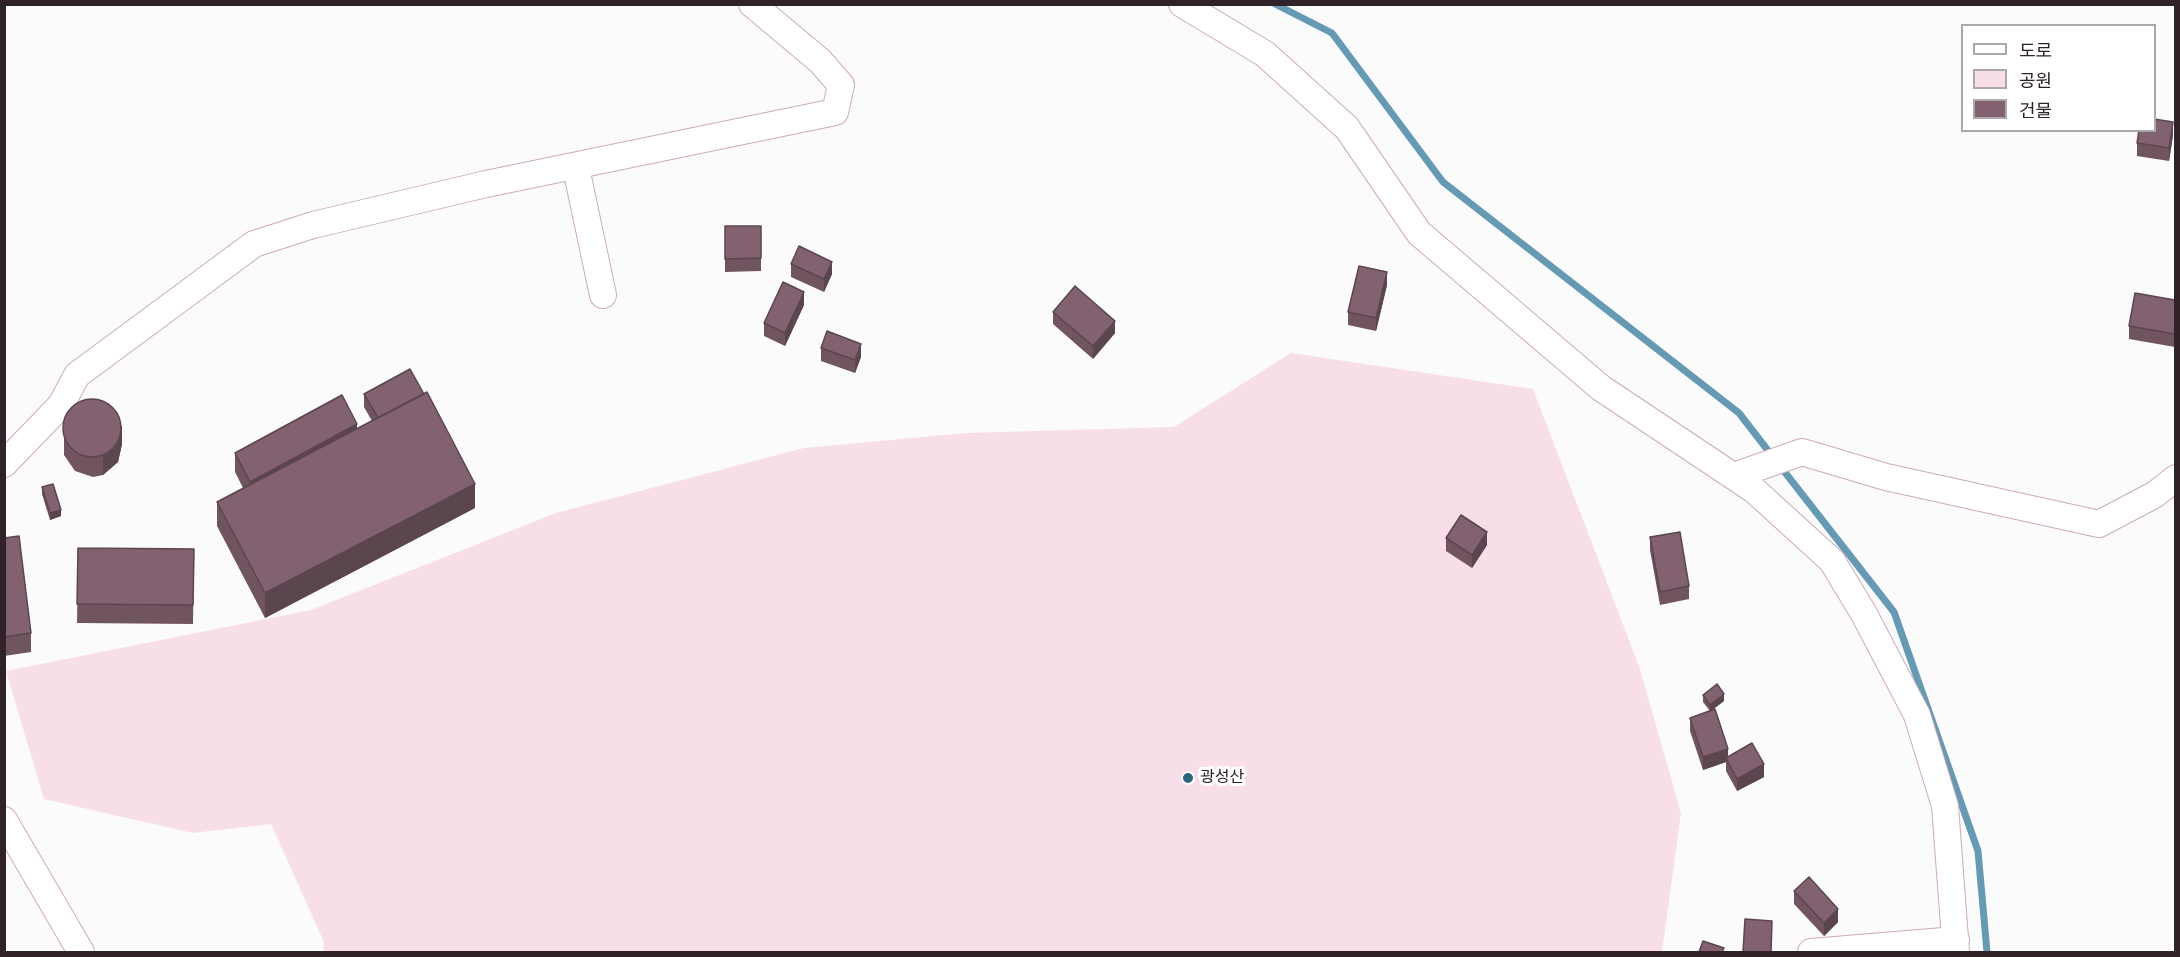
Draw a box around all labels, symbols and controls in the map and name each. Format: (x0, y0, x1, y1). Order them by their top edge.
legend (1961, 24, 2156, 132)
text: 도로 (2019, 40, 2052, 62)
text: 공원 (2019, 70, 2052, 92)
text: 건물 (2019, 100, 2052, 122)
place label: 광성산 (1200, 768, 1244, 788)
marker: 광성산 (1181, 771, 1195, 785)

